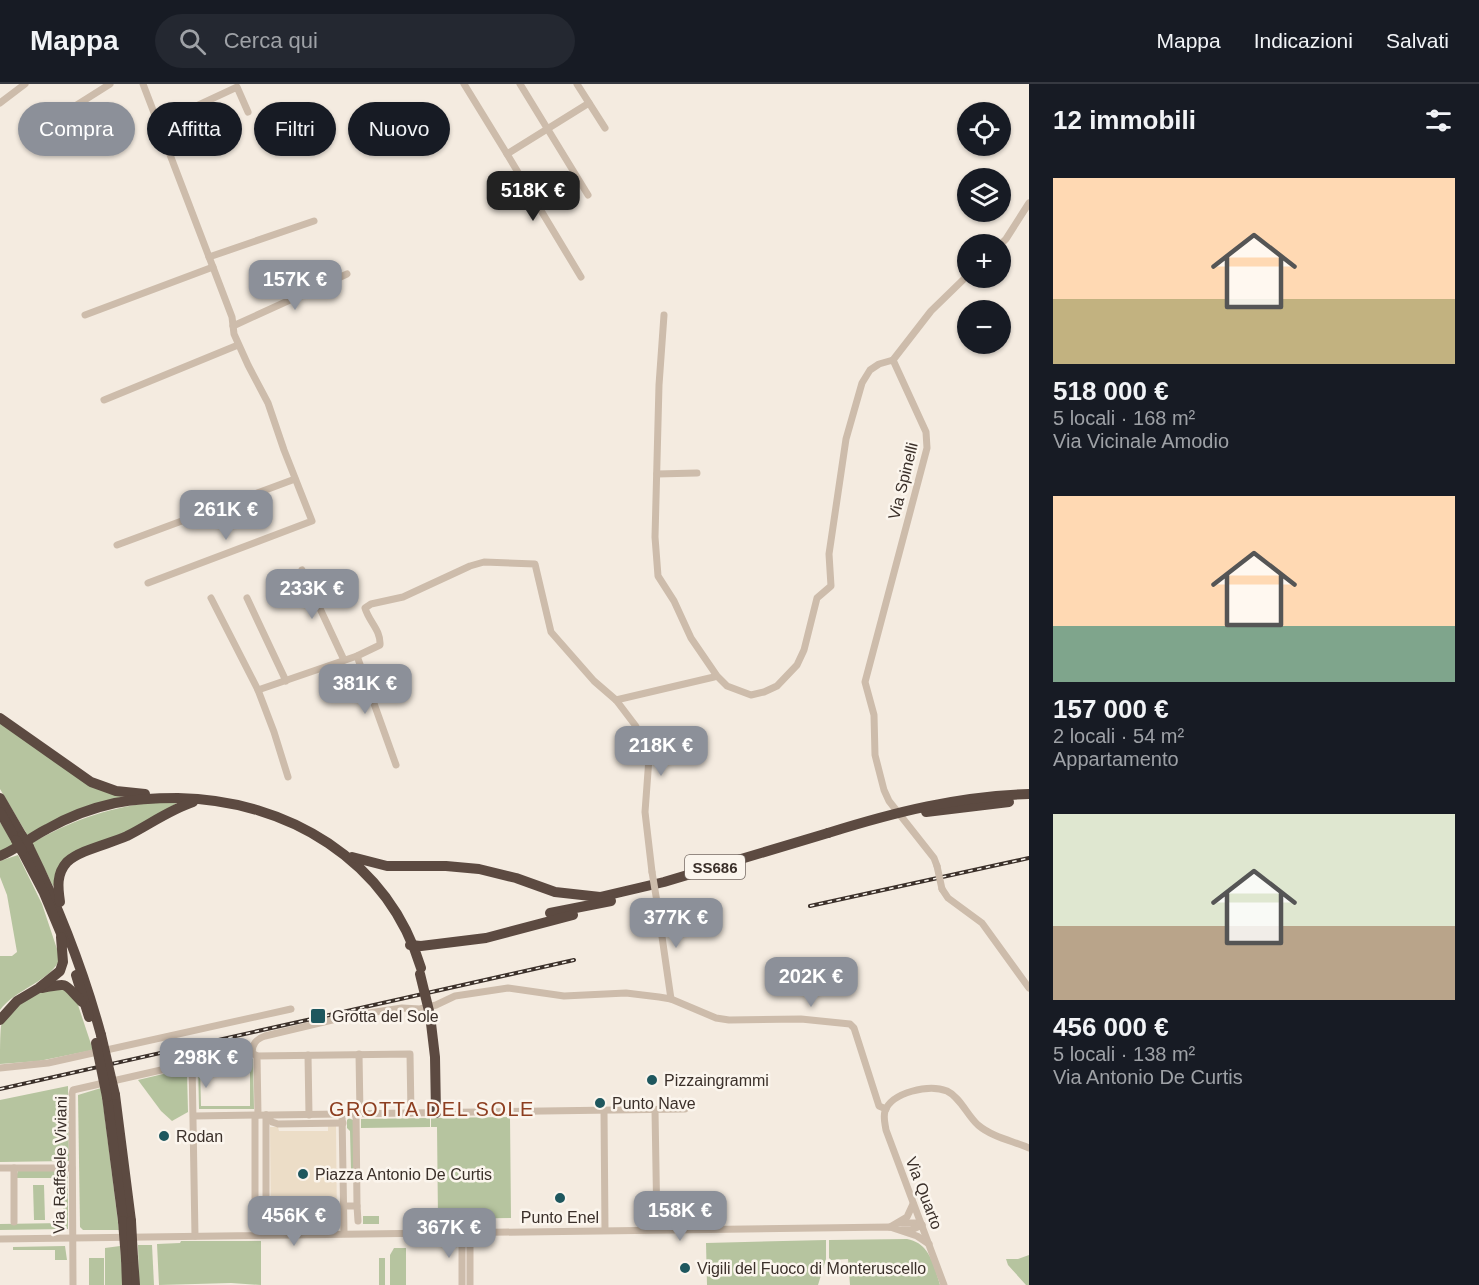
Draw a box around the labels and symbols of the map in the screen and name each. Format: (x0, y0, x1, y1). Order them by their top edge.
pin: 518K € (484, 171, 582, 222)
pin: 157K € (246, 260, 344, 311)
street label: Via Spinelli (885, 441, 921, 521)
pin: 261K € (177, 490, 275, 541)
pin: 233K € (263, 569, 361, 620)
pin: 381K € (316, 664, 414, 715)
pin: 218K € (612, 726, 710, 777)
road number: SS686 (685, 855, 745, 879)
pin: 377K € (627, 898, 725, 949)
pin: 202K € (762, 957, 860, 1008)
marker: Grotta del Sole (309, 1007, 327, 1025)
place label: Grotta del Sole (332, 1008, 439, 1025)
pin: 298K € (157, 1038, 255, 1089)
place label: Pizzaingrammi (664, 1072, 769, 1089)
marker: Pizzaingrammi (645, 1073, 659, 1087)
place label: Punto Nave (612, 1095, 696, 1112)
street label: Via Raffaele Viviani (50, 1096, 70, 1234)
marker: Punto Nave (593, 1096, 607, 1110)
district label: GROTTA DEL SOLE (329, 1098, 535, 1120)
place label: Rodan (176, 1128, 223, 1145)
marker: Rodan (157, 1129, 171, 1143)
street label: Via Quarto (902, 1154, 946, 1232)
place label: Piazza Antonio De Curtis (315, 1166, 492, 1183)
marker: Piazza Antonio De Curtis (296, 1167, 310, 1181)
marker: Punto Enel (553, 1191, 567, 1205)
pin: 158K € (631, 1191, 729, 1242)
pin: 456K € (245, 1196, 343, 1247)
pin: 367K € (400, 1208, 498, 1259)
place label: Punto Enel (521, 1209, 599, 1226)
place label: Vigili del Fuoco di Monteruscello (697, 1260, 926, 1277)
marker: Vigili del Fuoco di Monteruscello (678, 1261, 692, 1275)

